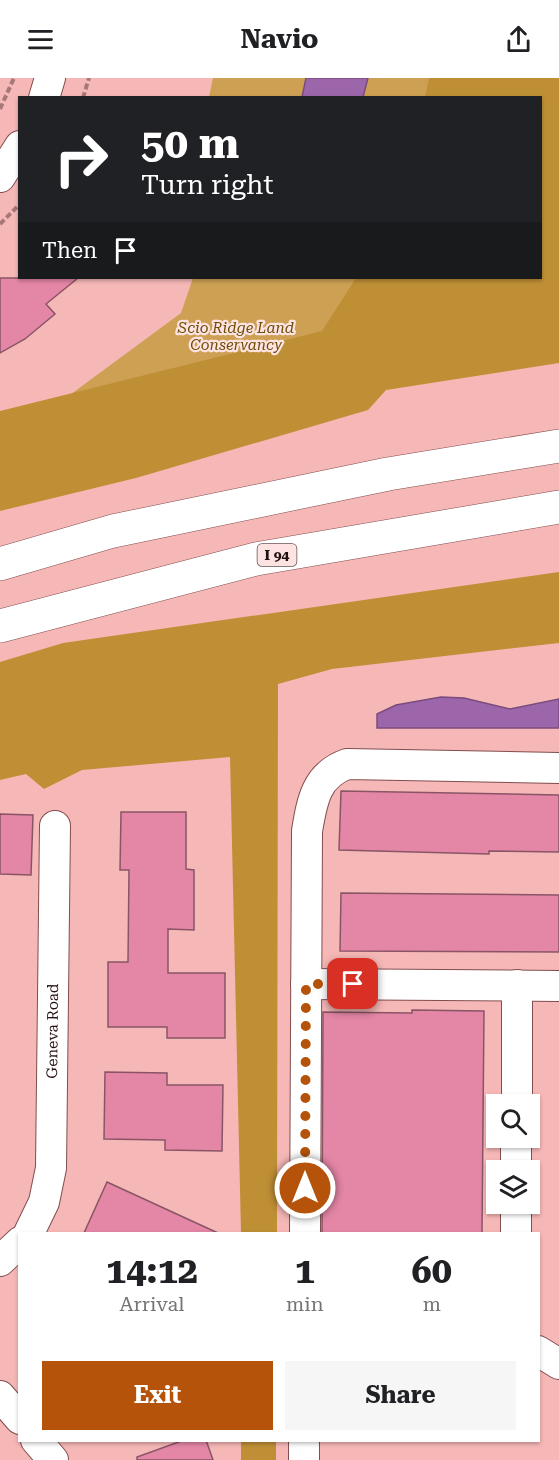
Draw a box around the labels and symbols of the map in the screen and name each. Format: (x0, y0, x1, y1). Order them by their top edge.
park label: Scio Ridge Land Conservancy (177, 319, 294, 354)
road number: I 94 (258, 544, 296, 566)
pin (327, 958, 378, 1009)
street label: Geneva Road (43, 983, 62, 1079)
position arrow (273, 1156, 337, 1220)

